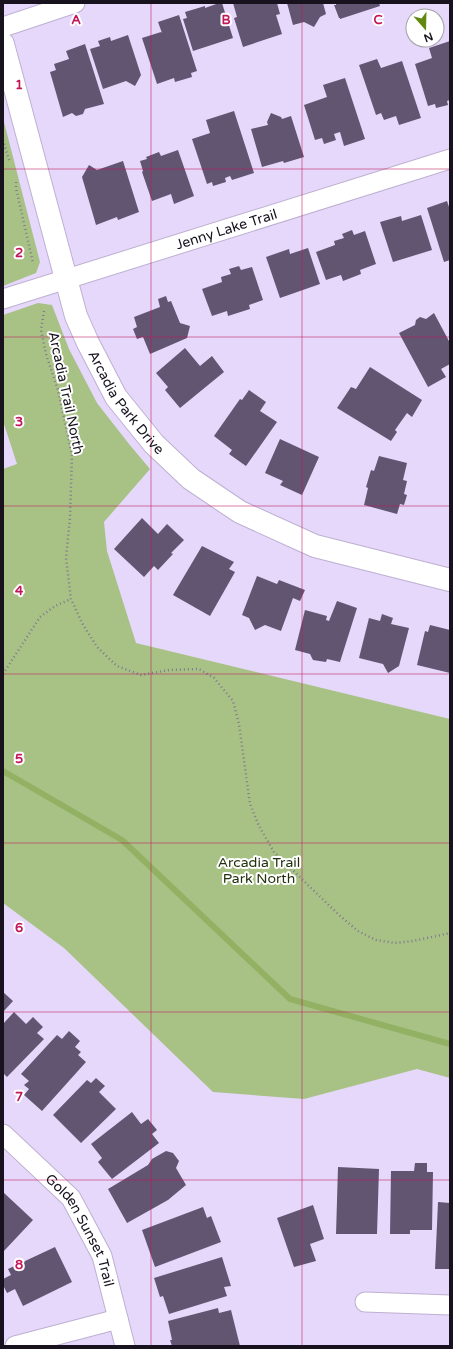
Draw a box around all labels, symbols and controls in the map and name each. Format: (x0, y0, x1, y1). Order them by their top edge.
north arrow (405, 8, 445, 48)
text: A (71, 12, 81, 28)
text: B (221, 12, 231, 28)
text: C (373, 12, 383, 28)
text: N (422, 29, 435, 45)
text: 1 (15, 77, 23, 93)
street label: Jenny Lake Trail (173, 205, 279, 253)
text: 2 (15, 245, 23, 261)
street label: Arcadia Trail North (45, 330, 87, 456)
street label: Arcadia Park Drive (85, 347, 168, 458)
text: 3 (15, 414, 23, 430)
text: 4 (15, 583, 24, 599)
text: 5 (15, 751, 23, 767)
park label: Arcadia Trail Park North (218, 854, 300, 887)
text: 6 (15, 920, 23, 936)
text: 7 (15, 1089, 23, 1105)
street label: Golden Sunset Trail (42, 1170, 118, 1288)
text: 8 (15, 1257, 23, 1273)

